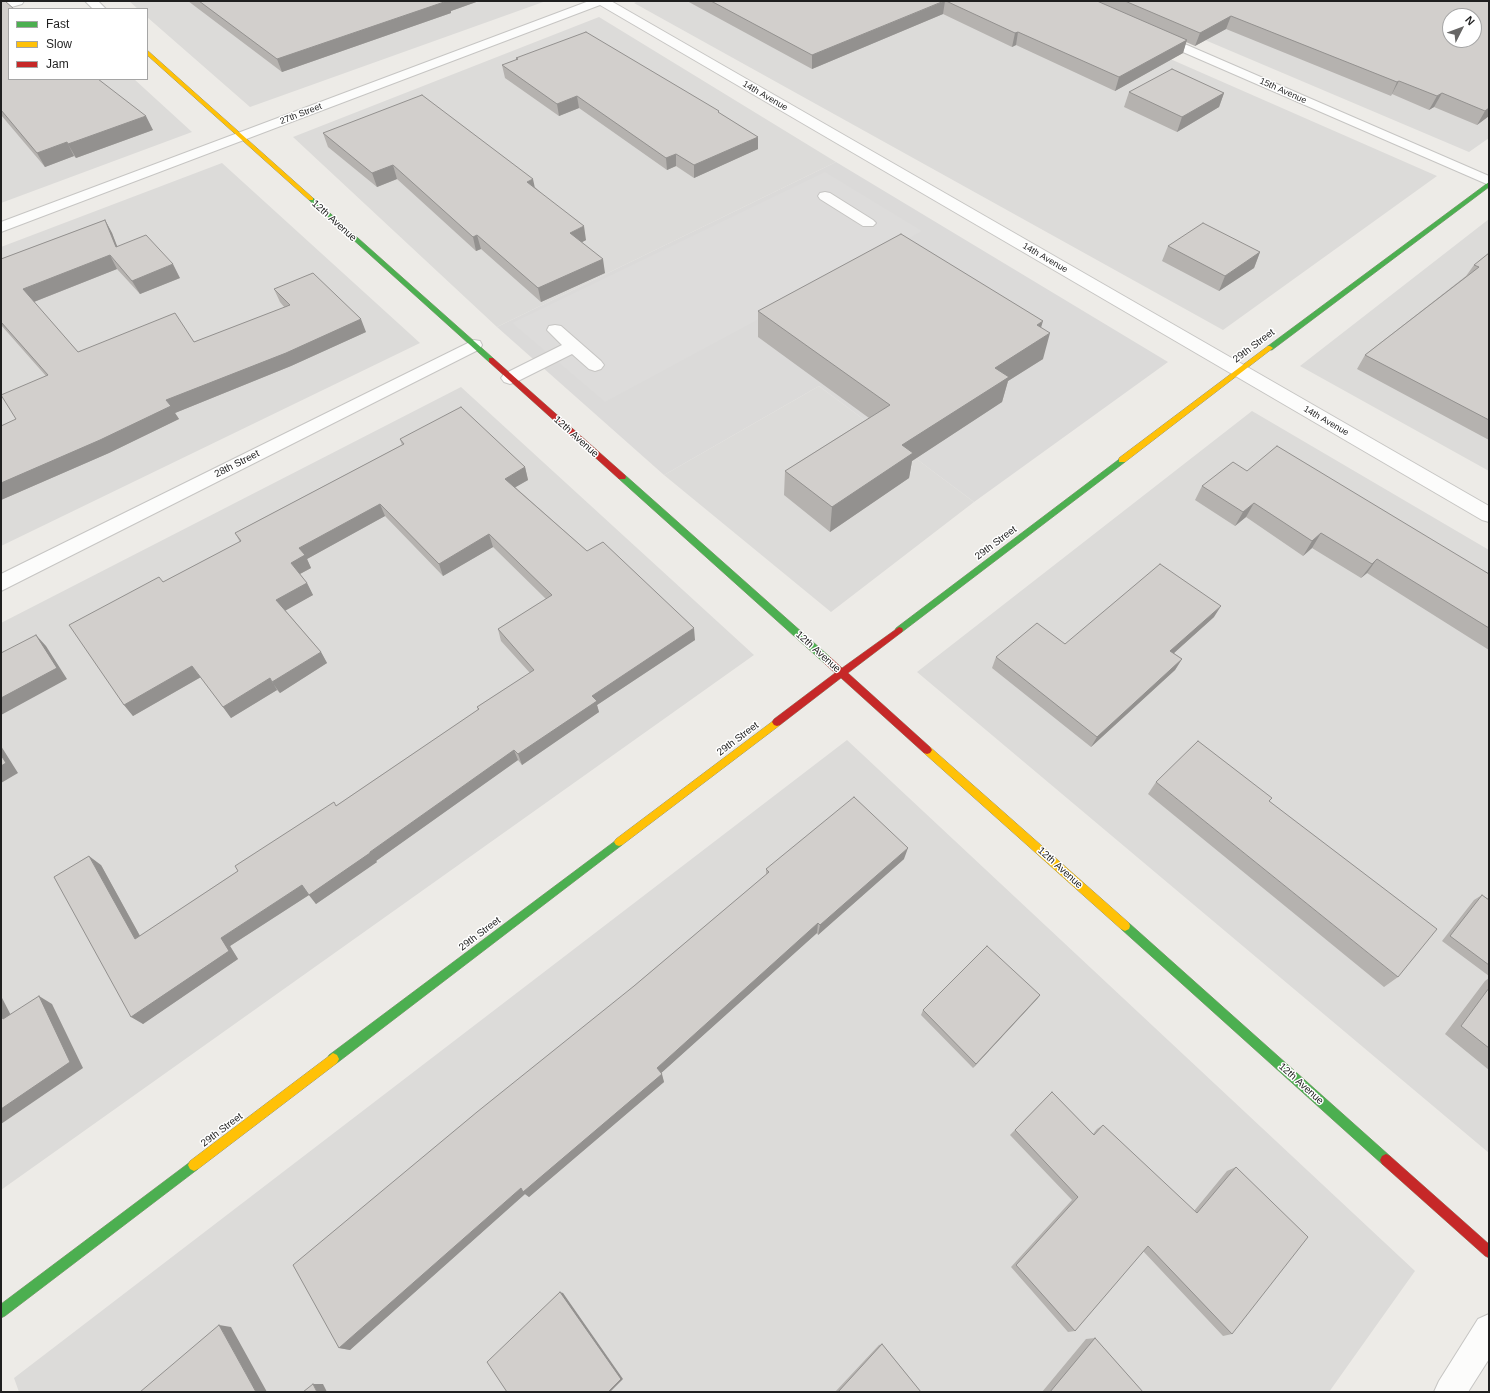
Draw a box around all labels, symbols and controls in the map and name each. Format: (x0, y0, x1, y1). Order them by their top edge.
legend (8, 8, 148, 80)
north arrow (1442, 8, 1482, 48)
text: N (1463, 14, 1477, 28)
text: Fast (46, 17, 69, 31)
text: Slow (46, 37, 72, 51)
text: Jam (46, 57, 69, 71)
street label: 15th Avenue (1258, 76, 1308, 106)
street label: 14th Avenue (740, 79, 790, 113)
street label: 27th Street (279, 101, 323, 127)
street label: 12th Avenue (309, 198, 359, 244)
street label: 14th Avenue (1020, 241, 1070, 275)
street label: 29th Street (1231, 326, 1277, 366)
street label: 14th Avenue (1301, 404, 1351, 438)
street label: 12th Avenue (551, 414, 601, 460)
street label: 28th Street (212, 448, 262, 480)
street label: 29th Street (973, 523, 1019, 563)
street label: 12th Avenue (793, 629, 843, 675)
street label: 29th Street (715, 719, 761, 759)
street label: 12th Avenue (1035, 845, 1085, 891)
street label: 29th Street (457, 914, 503, 954)
street label: 12th Avenue (1276, 1061, 1326, 1107)
street label: 29th Street (199, 1110, 245, 1150)

